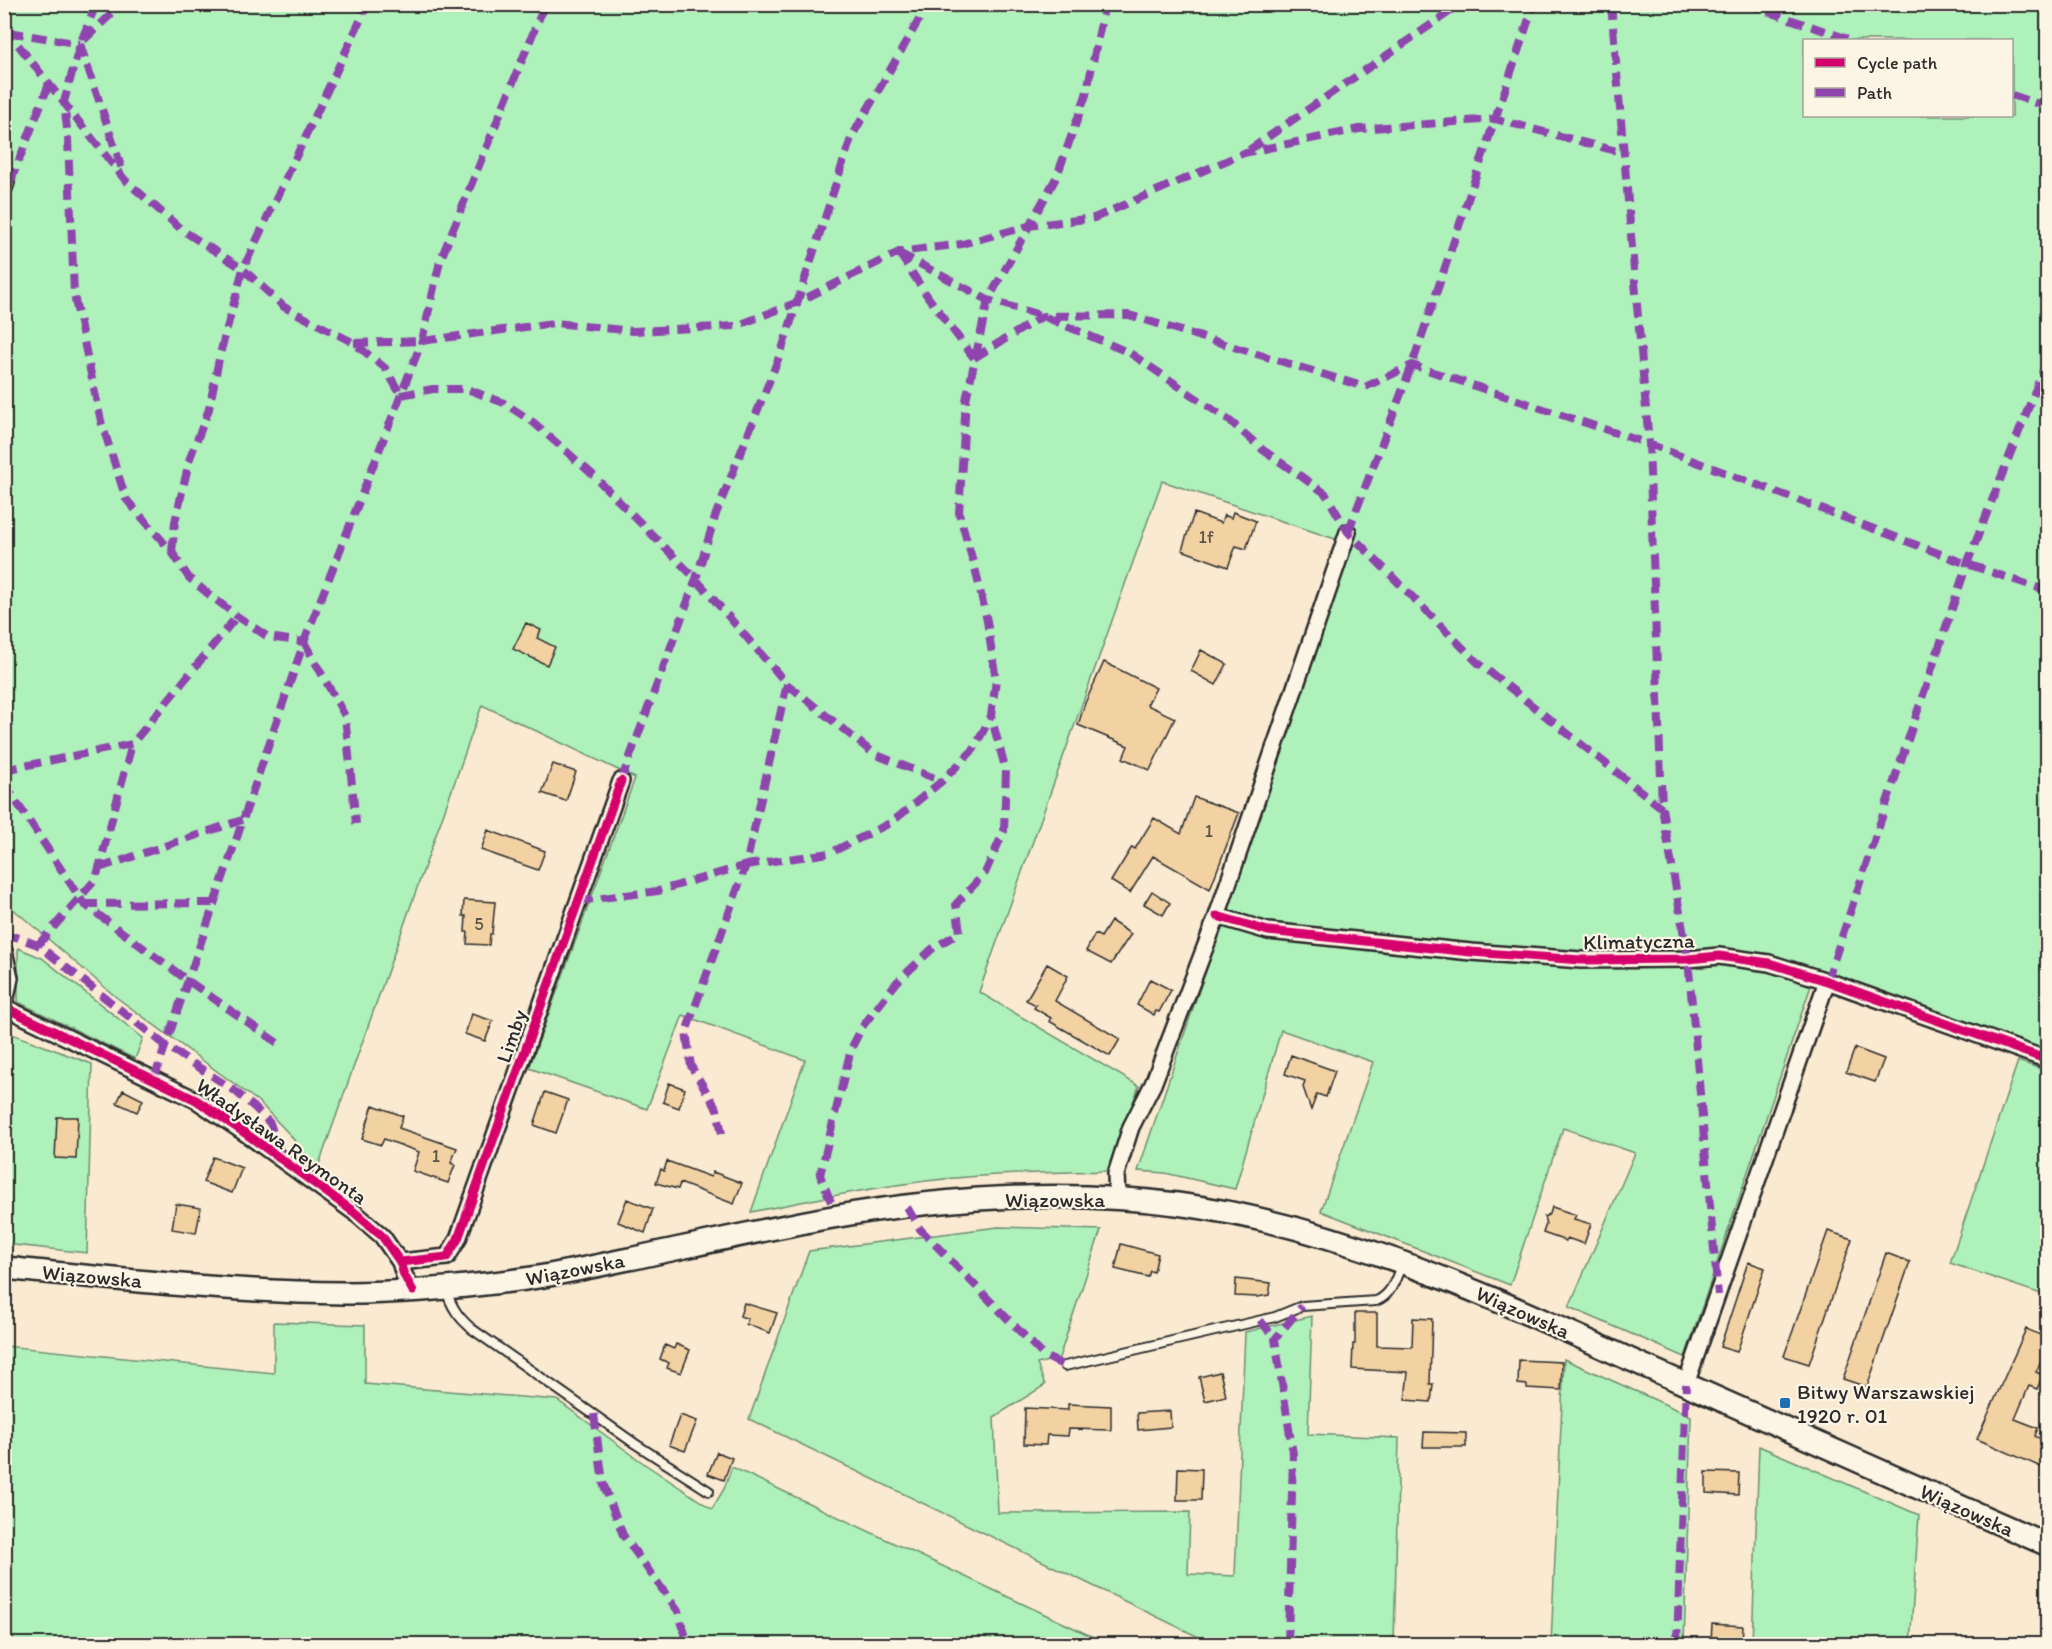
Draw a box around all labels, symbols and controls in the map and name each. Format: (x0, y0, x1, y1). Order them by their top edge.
legend (1803, 39, 2013, 117)
text: Cycle path (1857, 52, 1938, 74)
text: Path (1857, 82, 1892, 104)
house number: 1f (1198, 526, 1214, 548)
house number: 1 (1205, 820, 1213, 842)
house number: 5 (474, 913, 484, 935)
street label: Klimatyczna (1583, 928, 1695, 954)
street label: Limby (490, 1006, 532, 1066)
street label: Władysława Reymonta (192, 1072, 373, 1210)
house number: 1 (432, 1145, 440, 1167)
street label: Wiązowska (1005, 1187, 1105, 1212)
street label: Wiązowska (523, 1247, 627, 1291)
street label: Wiązowska (41, 1259, 143, 1293)
street label: Wiązowska (1472, 1280, 1574, 1344)
place label: Bitwy Warszawskiej 1920 r. 01 (1797, 1379, 1974, 1428)
marker: Bitwy Warszawskiej 1920 r. 01 (1778, 1396, 1792, 1410)
street label: Wiązowska (1916, 1478, 2018, 1542)

